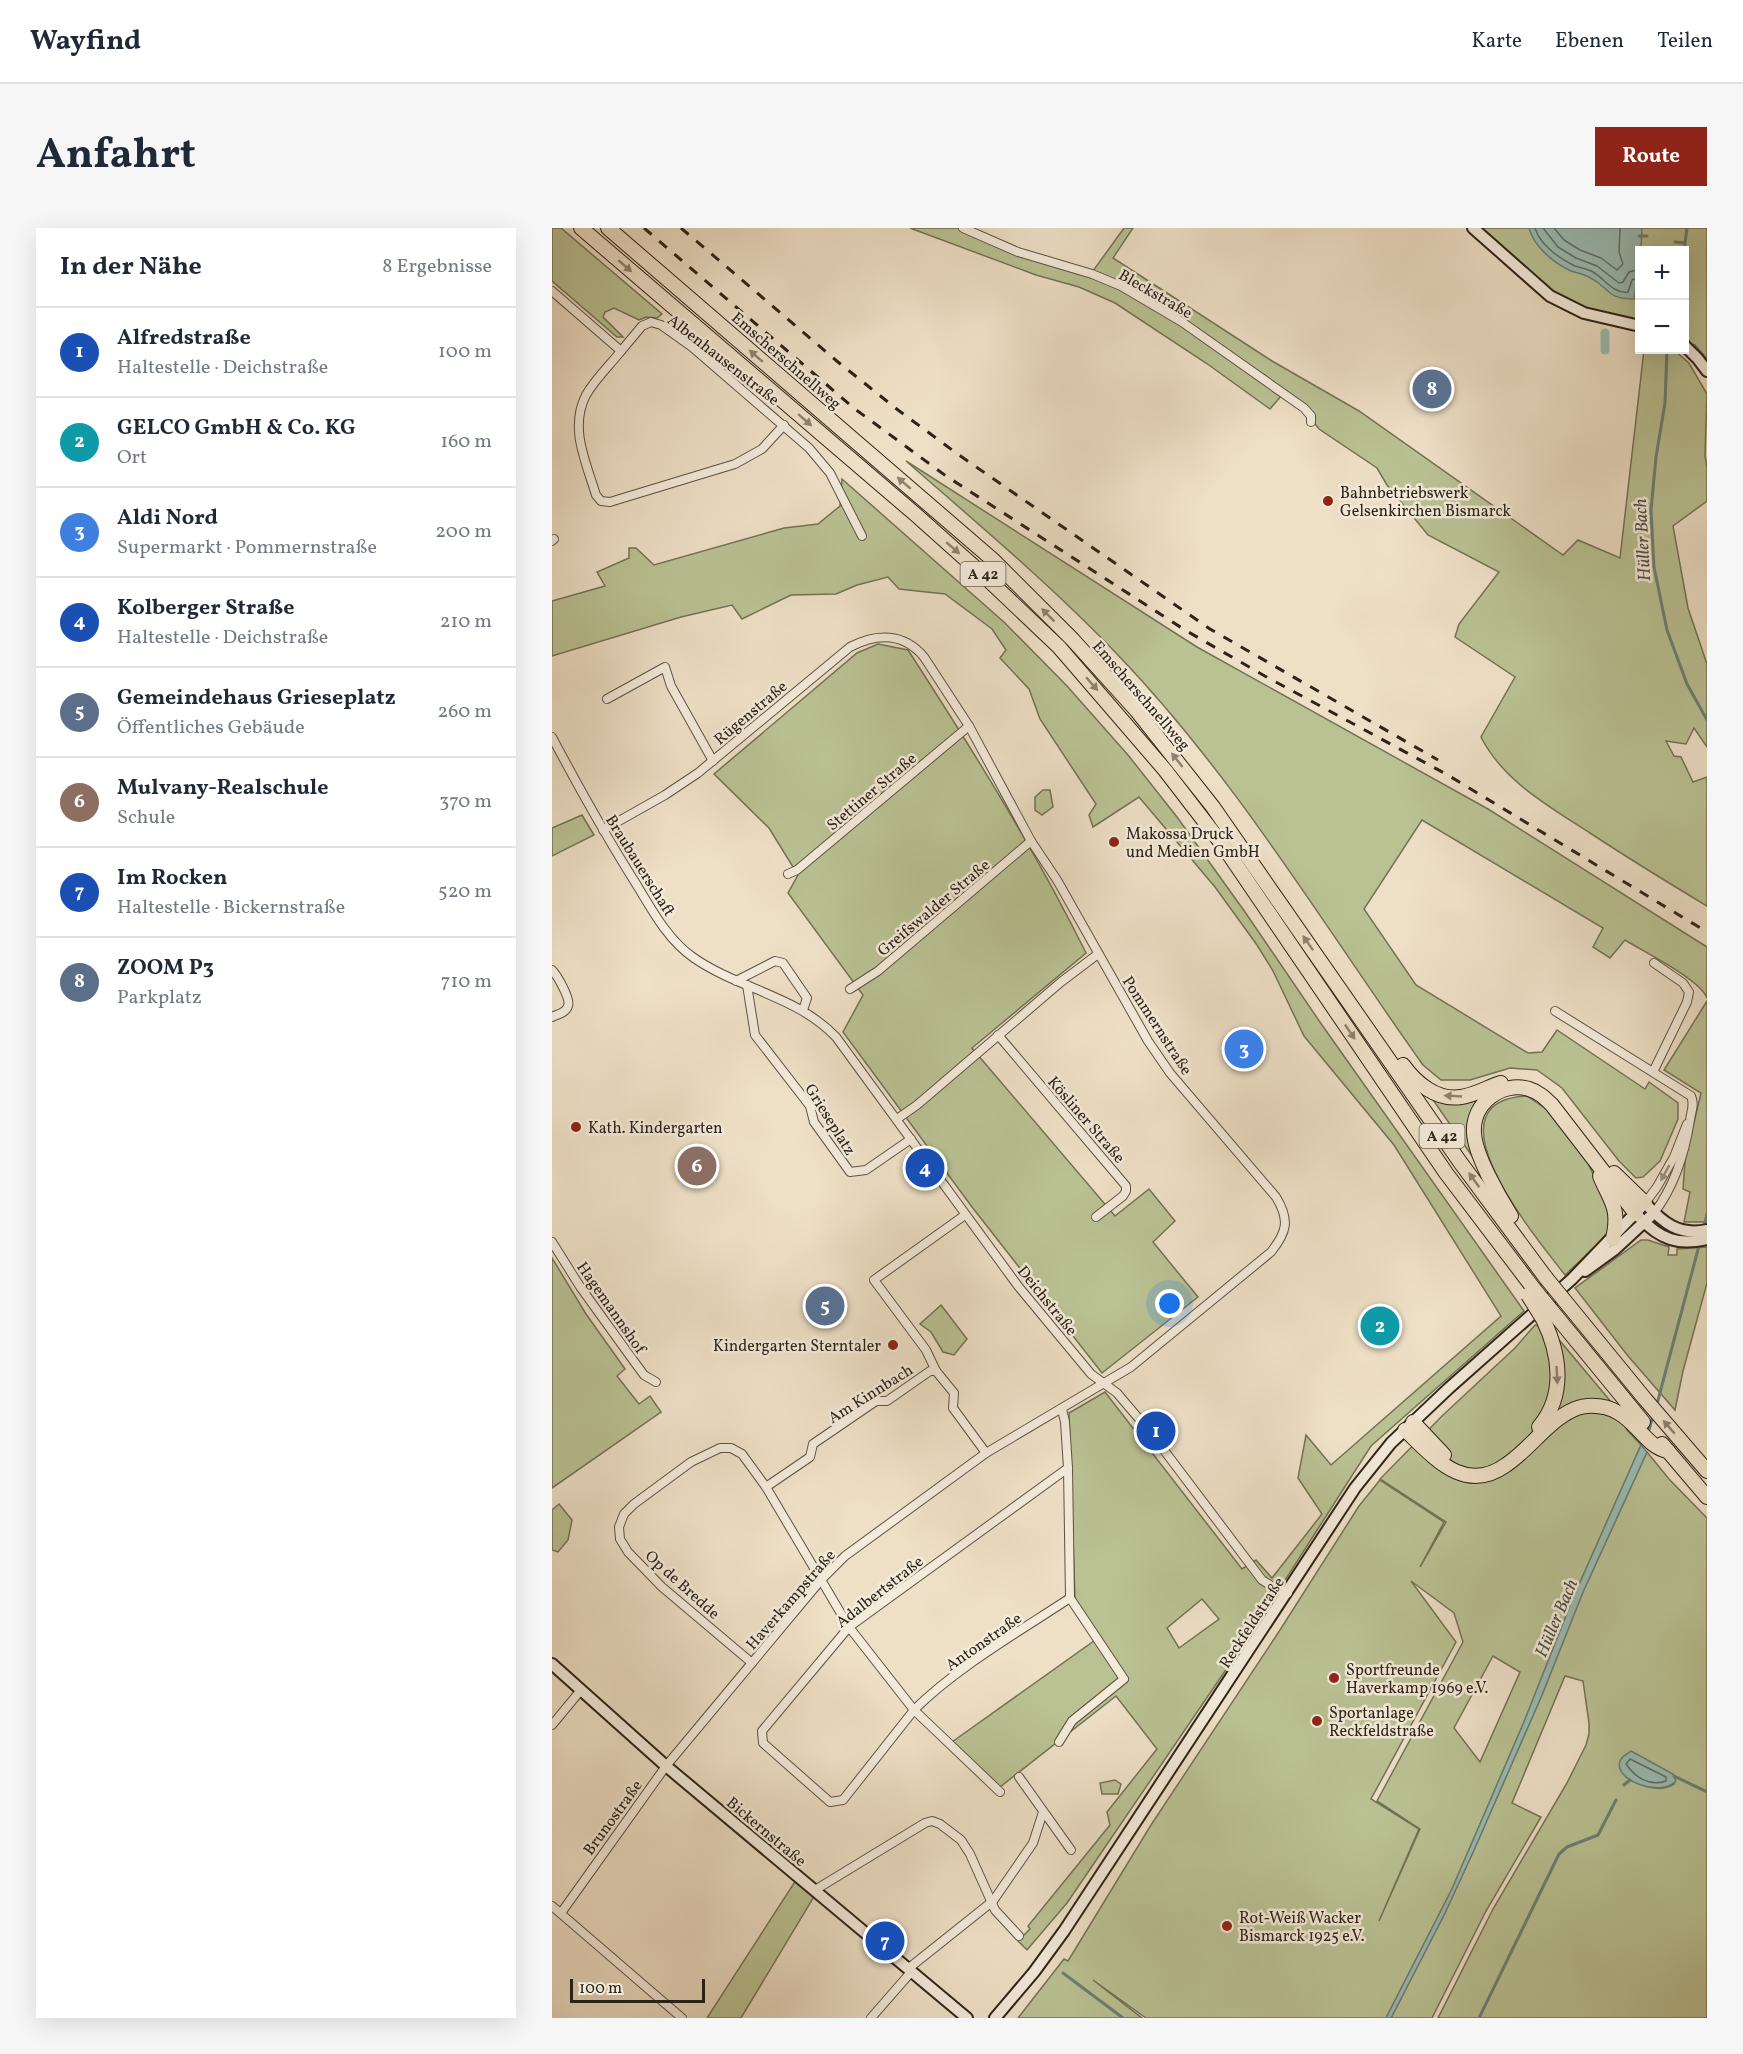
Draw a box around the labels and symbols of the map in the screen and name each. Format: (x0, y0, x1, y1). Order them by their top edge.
one-way arrow (617, 259, 632, 272)
street label: Bleckstraße (1114, 265, 1196, 325)
street label: Emscherschnellweg (726, 308, 845, 415)
street label: Albenhausenstraße (662, 310, 783, 411)
one-way arrow (749, 350, 764, 363)
pin: 8 (1412, 366, 1452, 412)
one-way arrow (797, 414, 813, 427)
one-way arrow (897, 477, 912, 490)
place label: Bahnbetriebswerk Gelsenkirchen Bismarck (1340, 483, 1511, 523)
marker: Bahnbetriebswerk Gelsenkirchen Bismarck (1321, 494, 1335, 508)
water label: Hüller Bach (1629, 498, 1658, 582)
one-way arrow (945, 541, 960, 554)
road number: A 42 (960, 562, 1006, 586)
one-way arrow (1041, 608, 1055, 622)
street label: Emscherschnellweg (1087, 637, 1194, 756)
street label: Rügenstraße (710, 676, 793, 751)
one-way arrow (1085, 676, 1098, 692)
street label: Stettiner Straße (823, 748, 922, 837)
one-way arrow (1171, 752, 1184, 768)
street label: Braubauerschaft (599, 811, 679, 921)
place label: Makossa Druck und Medien GmbH (1126, 824, 1260, 864)
marker: Makossa Druck und Medien GmbH (1107, 835, 1121, 849)
street label: Greifswalder Straße (873, 855, 995, 962)
one-way arrow (1303, 935, 1314, 951)
street label: Pommernstraße (1116, 972, 1197, 1080)
one-way arrow (1344, 1024, 1356, 1040)
pin: 3 (1224, 1026, 1264, 1072)
street label: Kösliner Straße (1042, 1072, 1129, 1168)
street label: Grieseplatz (799, 1080, 860, 1160)
one-way arrow (1444, 1092, 1463, 1101)
place label: Kath. Kindergarten (588, 1118, 723, 1140)
marker: Kath. Kindergarten (569, 1120, 583, 1134)
road number: A 42 (1420, 1124, 1464, 1148)
pin: 6 (678, 1144, 716, 1188)
pin: 4 (906, 1146, 944, 1190)
one-way arrow (1660, 1165, 1670, 1182)
one-way arrow (1468, 1172, 1480, 1188)
street label: Hagemannshof (571, 1258, 651, 1360)
street label: Deichstraße (1011, 1261, 1082, 1341)
pin: 5 (806, 1284, 844, 1328)
your location (1155, 1289, 1184, 1318)
pin: 2 (1360, 1304, 1400, 1348)
place label: Kindergarten Sterntaler (713, 1336, 881, 1358)
marker: Kindergarten Sterntaler (886, 1338, 900, 1352)
street label: Am Kinnbach (824, 1360, 918, 1430)
one-way arrow (1552, 1366, 1562, 1385)
pin: 1 (1136, 1408, 1176, 1454)
one-way arrow (1663, 1420, 1676, 1435)
street label: Haverkampstraße (742, 1545, 841, 1655)
street label: Op de Bredde (639, 1546, 724, 1625)
street label: Adalbertstraße (832, 1551, 929, 1634)
street label: Reckfeldstraße (1215, 1573, 1290, 1673)
water label: Hüller Bach (1530, 1575, 1585, 1662)
street label: Antonstraße (942, 1608, 1027, 1677)
place label: Sportfreunde Haverkamp 1969 e.V. (1346, 1660, 1488, 1700)
marker: Sportfreunde Haverkamp 1969 e.V. (1327, 1671, 1341, 1685)
place label: Sportanlage Reckfeldstraße (1329, 1703, 1434, 1743)
marker: Sportanlage Reckfeldstraße (1310, 1714, 1324, 1728)
street label: Brunostraße (579, 1776, 648, 1860)
street label: Bickernstraße (721, 1793, 810, 1873)
place label: Rot-Weiß Wacker Bismarck 1925 e.V. (1239, 1908, 1364, 1948)
pin: 7 (866, 1918, 904, 1964)
marker: Rot-Weiß Wacker Bismarck 1925 e.V. (1220, 1919, 1234, 1933)
scale bar (570, 1976, 705, 2004)

